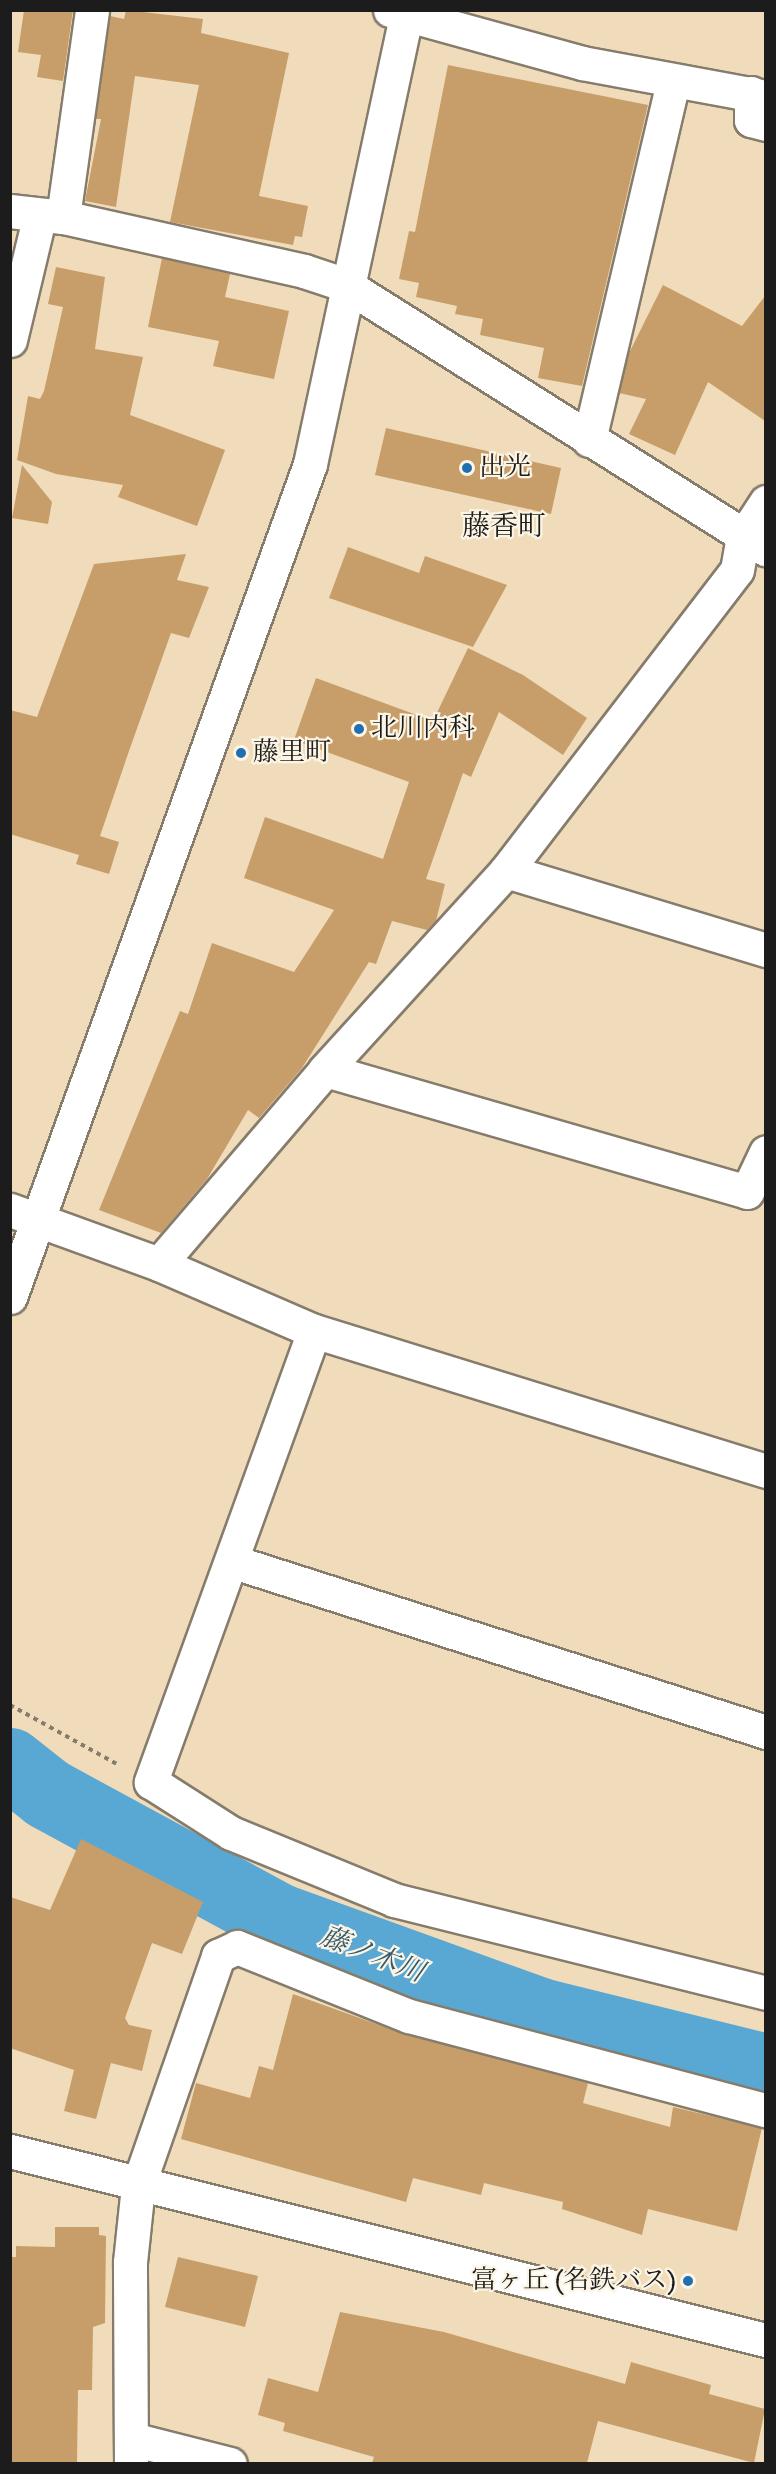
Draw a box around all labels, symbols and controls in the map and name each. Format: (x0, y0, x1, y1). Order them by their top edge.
place label: 出光 (479, 452, 531, 484)
marker: 出光 (460, 461, 474, 475)
district label: 藤香町 (462, 510, 546, 544)
place label: 北川内科 (371, 713, 475, 745)
marker: 北川内科 (352, 722, 366, 736)
place label: 藤里町 (253, 737, 331, 769)
marker: 藤里町 (234, 746, 248, 760)
water label: 藤ノ木川 (316, 1921, 428, 1989)
place label: 富ヶ丘 (名鉄バス) (471, 2265, 676, 2297)
marker: 富ヶ丘 (名鉄バス) (681, 2274, 695, 2288)

